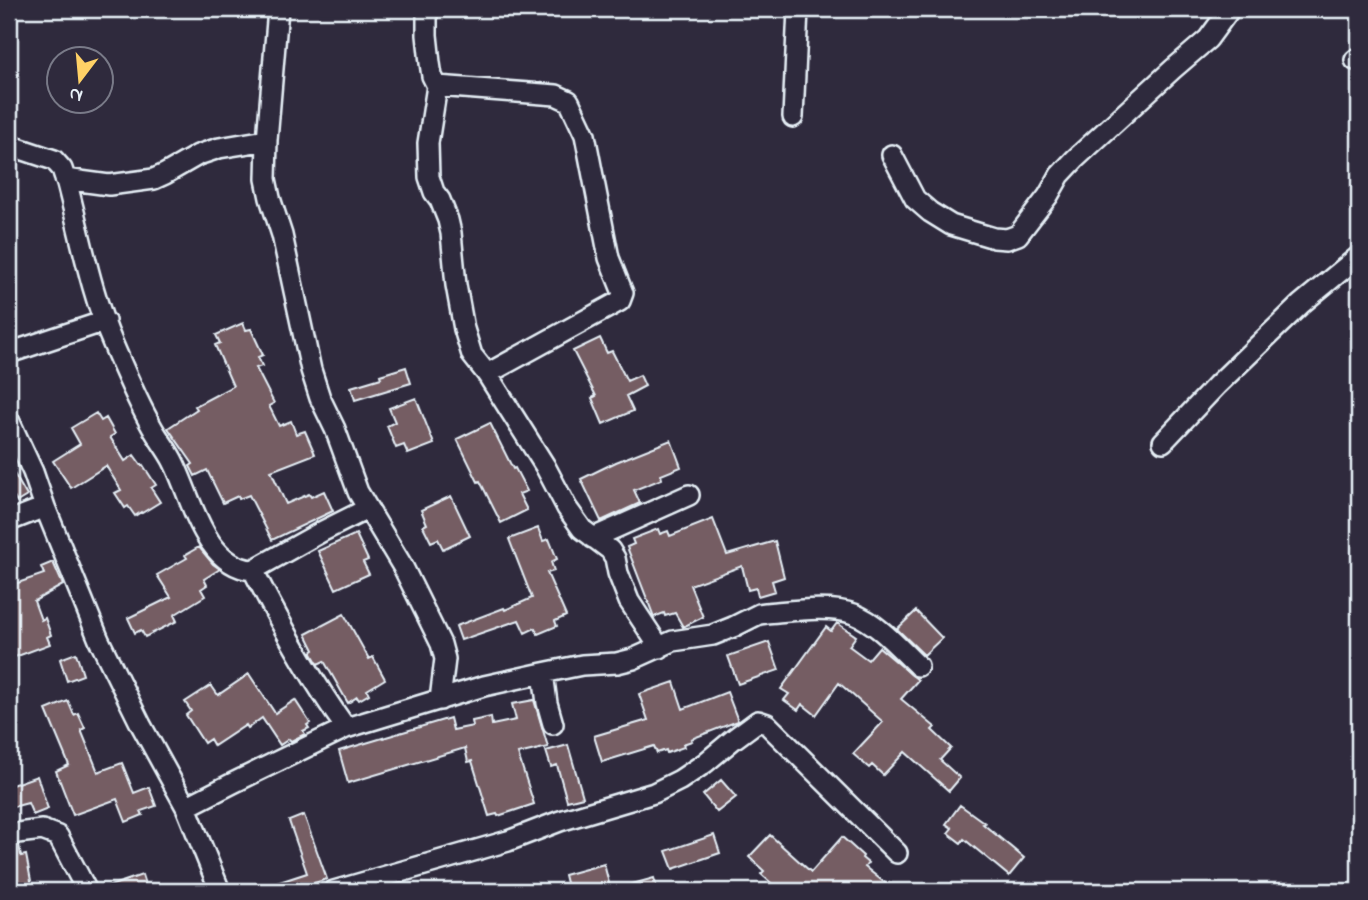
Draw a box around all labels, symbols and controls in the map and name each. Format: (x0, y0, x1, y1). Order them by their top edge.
north arrow (46, 46, 116, 116)
text: N (66, 79, 86, 109)

